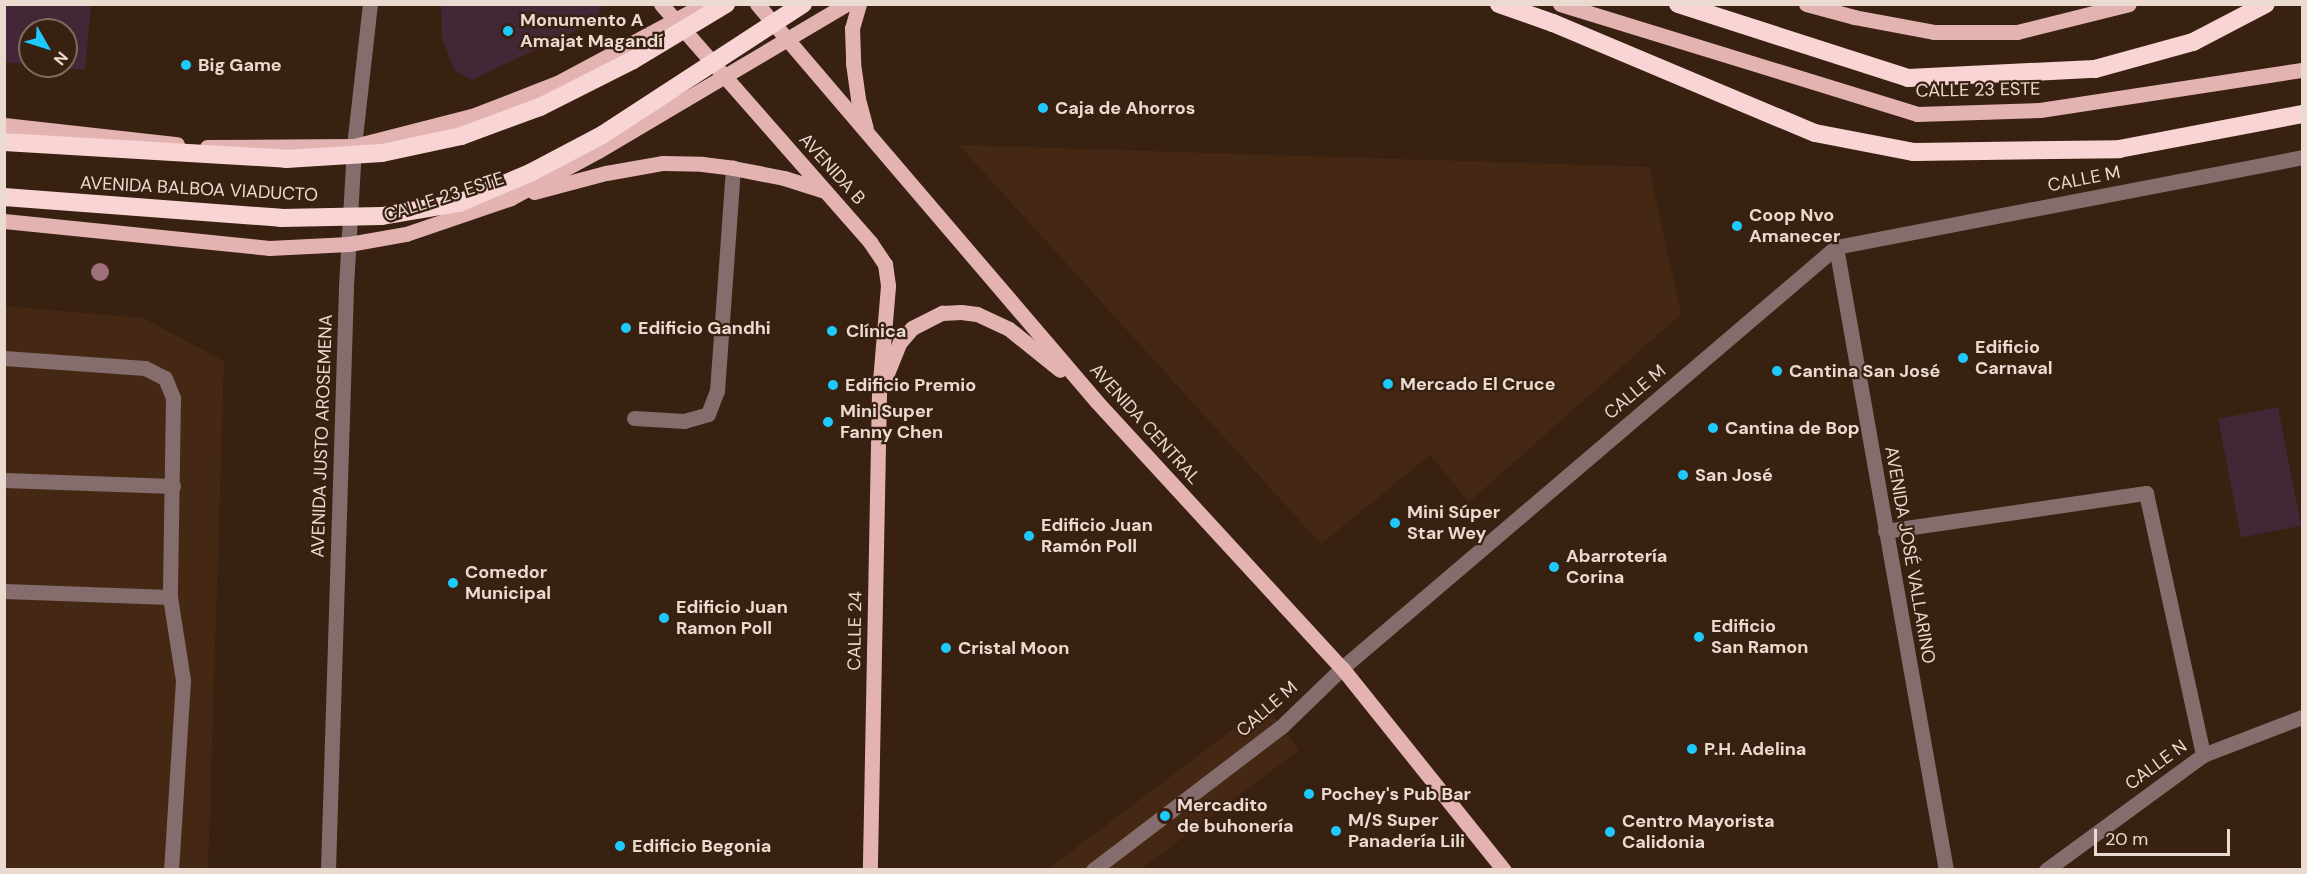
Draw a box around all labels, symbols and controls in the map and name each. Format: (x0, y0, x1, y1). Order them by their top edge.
place label: Monumento A Amajat Magandí (520, 10, 663, 52)
north arrow (18, 18, 78, 78)
marker: Monumento A Amajat Magandí (501, 24, 515, 38)
text: N (49, 47, 73, 70)
place label: Big Game (198, 54, 282, 76)
marker: Big Game (179, 58, 193, 72)
street label: CALLE 23 ESTE (1915, 78, 2041, 102)
place label: Caja de Ahorros (1055, 97, 1195, 119)
marker: Caja de Ahorros (1036, 101, 1050, 115)
street label: AVENIDA B (794, 129, 870, 209)
street label: CALLE M (2046, 161, 2122, 197)
street label: CALLE 23 ESTE (381, 167, 507, 227)
street label: AVENIDA BALBOA VIADUCTO (79, 172, 319, 206)
place label: Coop Nvo Amanecer (1749, 205, 1840, 248)
marker: Coop Nvo Amanecer (1730, 219, 1744, 233)
street label: AVENIDA JUSTO AROSEMENA (307, 314, 337, 558)
place label: Edificio Gandhi (638, 317, 771, 339)
place label: Clínica (846, 320, 906, 342)
marker: Edificio Gandhi (619, 321, 633, 335)
marker: Clínica (823, 322, 841, 340)
place label: Edificio Carnaval (1975, 337, 2053, 380)
marker: Edificio Carnaval (1956, 351, 1970, 365)
street label: AVENIDA CENTRAL (1085, 359, 1205, 489)
street label: CALLE M (1600, 360, 1670, 424)
place label: Cantina San José (1789, 360, 1940, 382)
marker: Cantina San José (1770, 364, 1784, 378)
place label: Mercado El Cruce (1400, 373, 1556, 395)
place label: Edificio Premio (845, 374, 976, 396)
marker: Mercado El Cruce (1381, 377, 1395, 391)
marker: Edificio Premio (826, 378, 840, 392)
place label: Mini Super Fanny Chen (840, 401, 943, 444)
marker: Mini Super Fanny Chen (821, 415, 835, 429)
place label: Cantina de Bop (1725, 417, 1860, 439)
marker: Cantina de Bop (1706, 421, 1720, 435)
street label: AVENIDA JOSÉ VALLARINO (1880, 445, 1940, 665)
place label: San José (1695, 464, 1773, 486)
marker: San José (1676, 468, 1690, 482)
place label: Mini Súper Star Wey (1407, 502, 1500, 544)
place label: Edificio Juan Ramón Poll (1041, 515, 1153, 558)
marker: Mini Súper Star Wey (1388, 516, 1402, 530)
marker: Edificio Juan Ramón Poll (1022, 529, 1036, 543)
place label: Abarrotería Corina (1566, 546, 1667, 588)
marker: Abarrotería Corina (1547, 560, 1561, 574)
place label: Comedor Municipal (465, 562, 551, 604)
marker: Comedor Municipal (446, 576, 460, 590)
street label: CALLE 24 (844, 591, 866, 671)
place label: Edificio Juan Ramon Poll (676, 597, 788, 640)
marker: Edificio Juan Ramon Poll (657, 611, 671, 625)
place label: Edificio San Ramon (1711, 616, 1808, 658)
marker: Edificio San Ramon (1692, 630, 1706, 644)
place label: Cristal Moon (958, 637, 1069, 659)
marker: Cristal Moon (939, 641, 953, 655)
street label: CALLE M (1232, 677, 1302, 741)
street label: CALLE N (2121, 735, 2191, 795)
place label: P.H. Adelina (1704, 738, 1806, 760)
marker: P.H. Adelina (1685, 742, 1699, 756)
place label: Pochey's Pub Bar (1321, 783, 1471, 805)
marker: Pochey's Pub Bar (1302, 787, 1316, 801)
place label: Mercadito de buhonería (1177, 795, 1293, 838)
marker: Mercadito de buhonería (1158, 809, 1172, 823)
place label: M/S Super Panadería Lili (1348, 810, 1465, 852)
place label: Centro Mayorista Calidonia (1622, 811, 1775, 854)
scale bar (2097, 817, 2234, 855)
marker: M/S Super Panadería Lili (1329, 824, 1343, 838)
marker: Centro Mayorista Calidonia (1603, 825, 1617, 839)
text: 20 m (2105, 827, 2148, 851)
place label: Edificio Begonia (632, 835, 771, 857)
marker: Edificio Begonia (613, 839, 627, 853)

